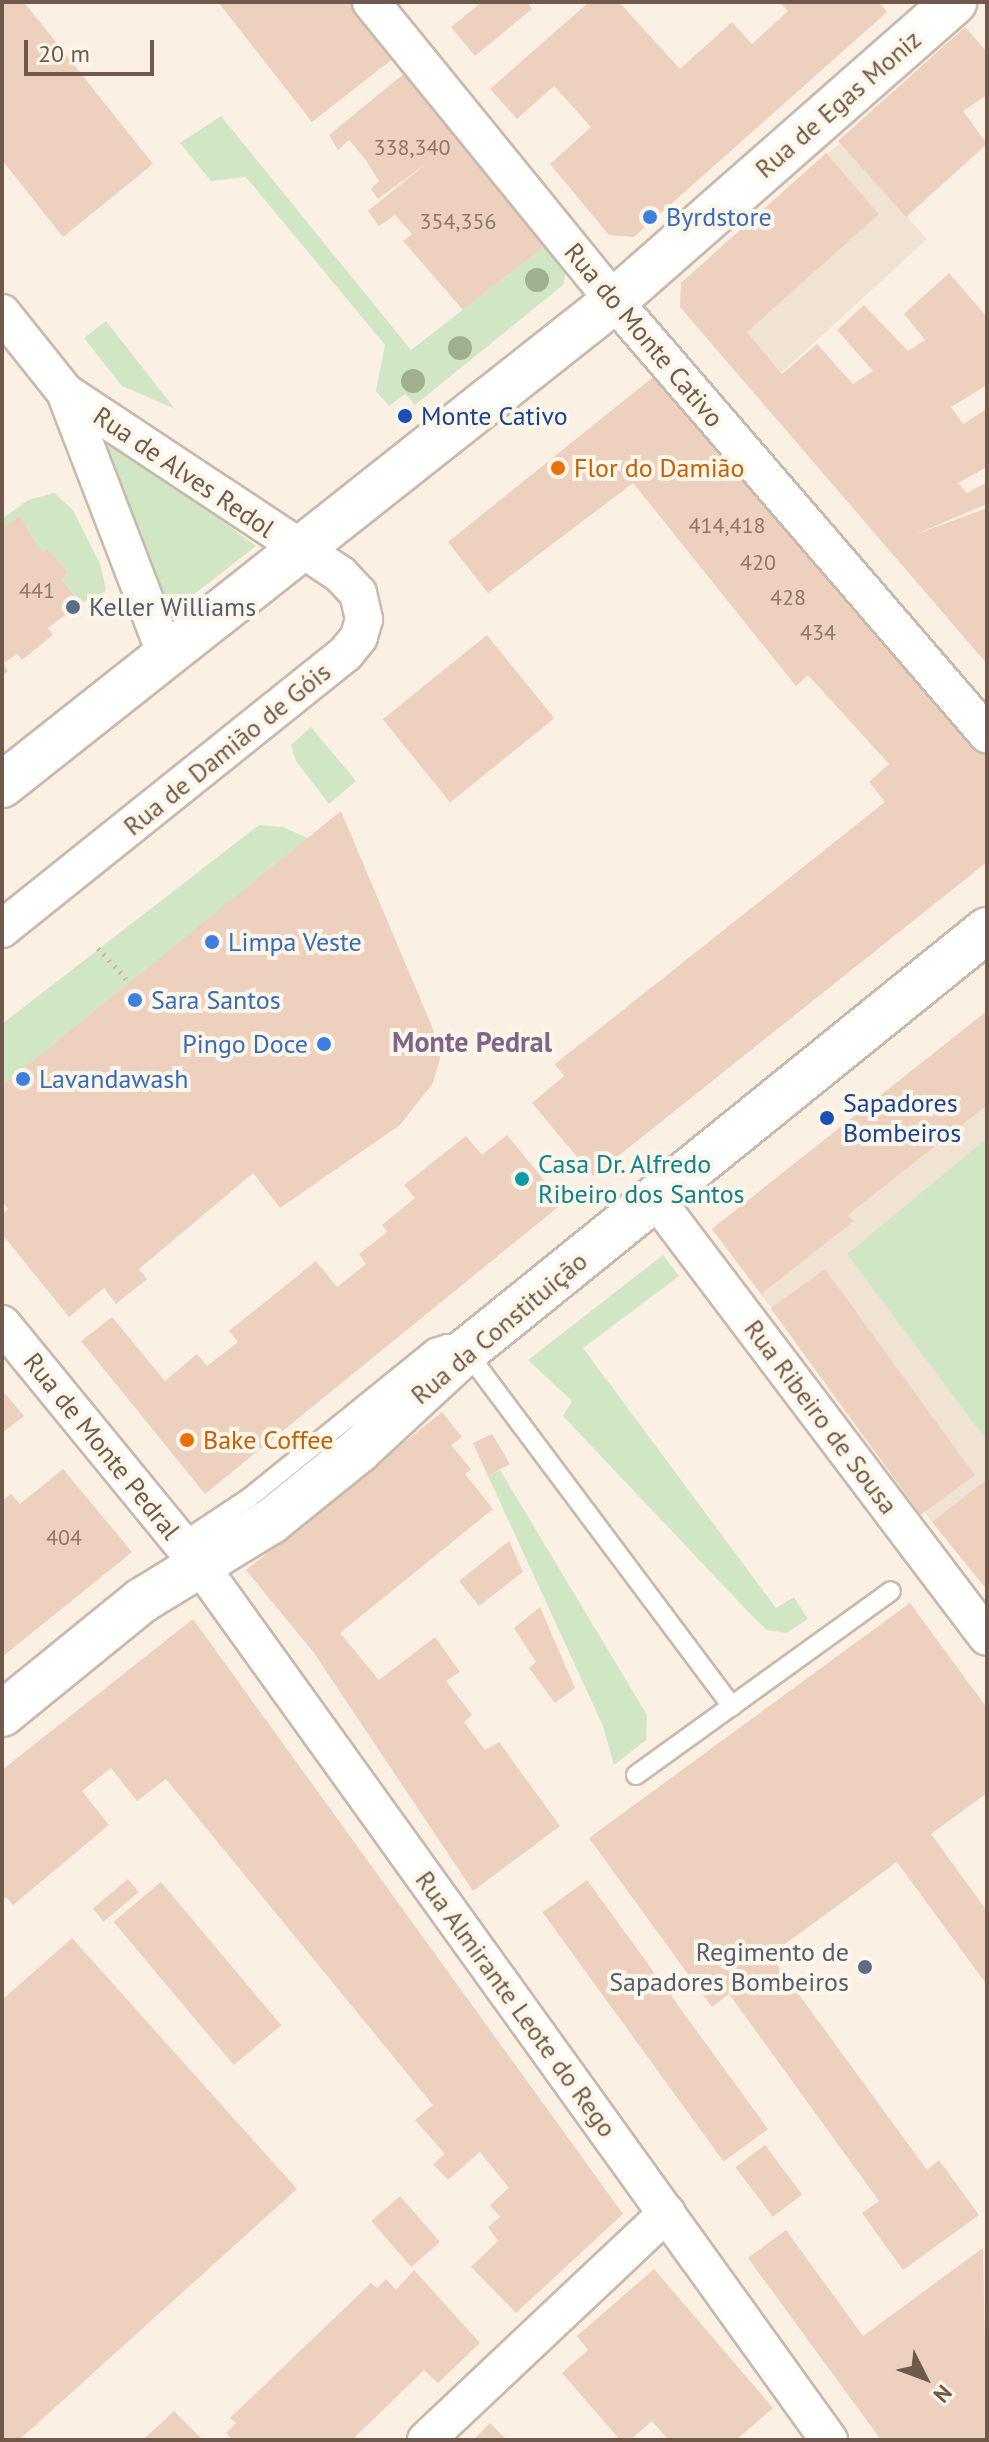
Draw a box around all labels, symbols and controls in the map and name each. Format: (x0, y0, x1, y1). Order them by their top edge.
scale bar (28, 24, 158, 74)
street label: Rua de Egas Moniz (749, 24, 927, 184)
text: 20 m (38, 38, 90, 69)
house number: 338,340 (374, 135, 450, 161)
place label: Byrdstore (666, 201, 772, 233)
marker: Byrdstore (641, 208, 659, 226)
house number: 354,356 (420, 209, 496, 235)
street label: Rua do Monte Cativo (558, 237, 730, 433)
street label: Rua de Alves Redol (87, 400, 281, 544)
place label: Monte Cativo (421, 400, 568, 432)
marker: Monte Cativo (396, 407, 414, 425)
place label: Flor do Damião (574, 452, 744, 484)
marker: Flor do Damião (549, 459, 567, 477)
house number: 414,418 (689, 513, 765, 539)
house number: 420 (740, 550, 776, 576)
house number: 441 (19, 578, 55, 604)
house number: 428 (770, 585, 806, 611)
place label: Keller Williams (89, 591, 257, 623)
marker: Keller Williams (64, 598, 82, 616)
house number: 434 (800, 620, 836, 646)
street label: Rua de Damião de Góis (117, 656, 337, 842)
place label: Limpa Veste (228, 926, 363, 958)
marker: Limpa Veste (203, 933, 221, 951)
place label: Sara Santos (151, 984, 281, 1016)
marker: Sara Santos (126, 991, 144, 1009)
district label: Monte Pedral (392, 1025, 552, 1059)
place label: Pingo Doce (182, 1028, 308, 1060)
marker: Pingo Doce (315, 1035, 333, 1053)
place label: Lavandawash (39, 1063, 189, 1095)
marker: Lavandawash (14, 1070, 32, 1088)
place label: Sapadores Bombeiros (843, 1087, 961, 1148)
marker: Sapadores Bombeiros (818, 1109, 836, 1127)
place label: Casa Dr. Alfredo Ribeiro dos Santos (538, 1148, 745, 1210)
marker: Casa Dr. Alfredo Ribeiro dos Santos (513, 1170, 531, 1188)
street label: Rua da Constituição (405, 1245, 593, 1411)
street label: Rua Ribeiro de Sousa (738, 1314, 904, 1520)
street label: Rua de Monte Pedral (17, 1347, 187, 1545)
place label: Bake Coffee (203, 1424, 333, 1456)
marker: Bake Coffee (178, 1431, 196, 1449)
house number: 404 (46, 1525, 82, 1551)
street label: Rua Almirante Leote do Rego (409, 1865, 623, 2143)
place label: Regimento de Sapadores Bombeiros (609, 1936, 849, 1998)
marker: Regimento de Sapadores Bombeiros (856, 1958, 874, 1976)
north arrow (885, 2338, 965, 2418)
text: N (928, 2379, 958, 2409)

